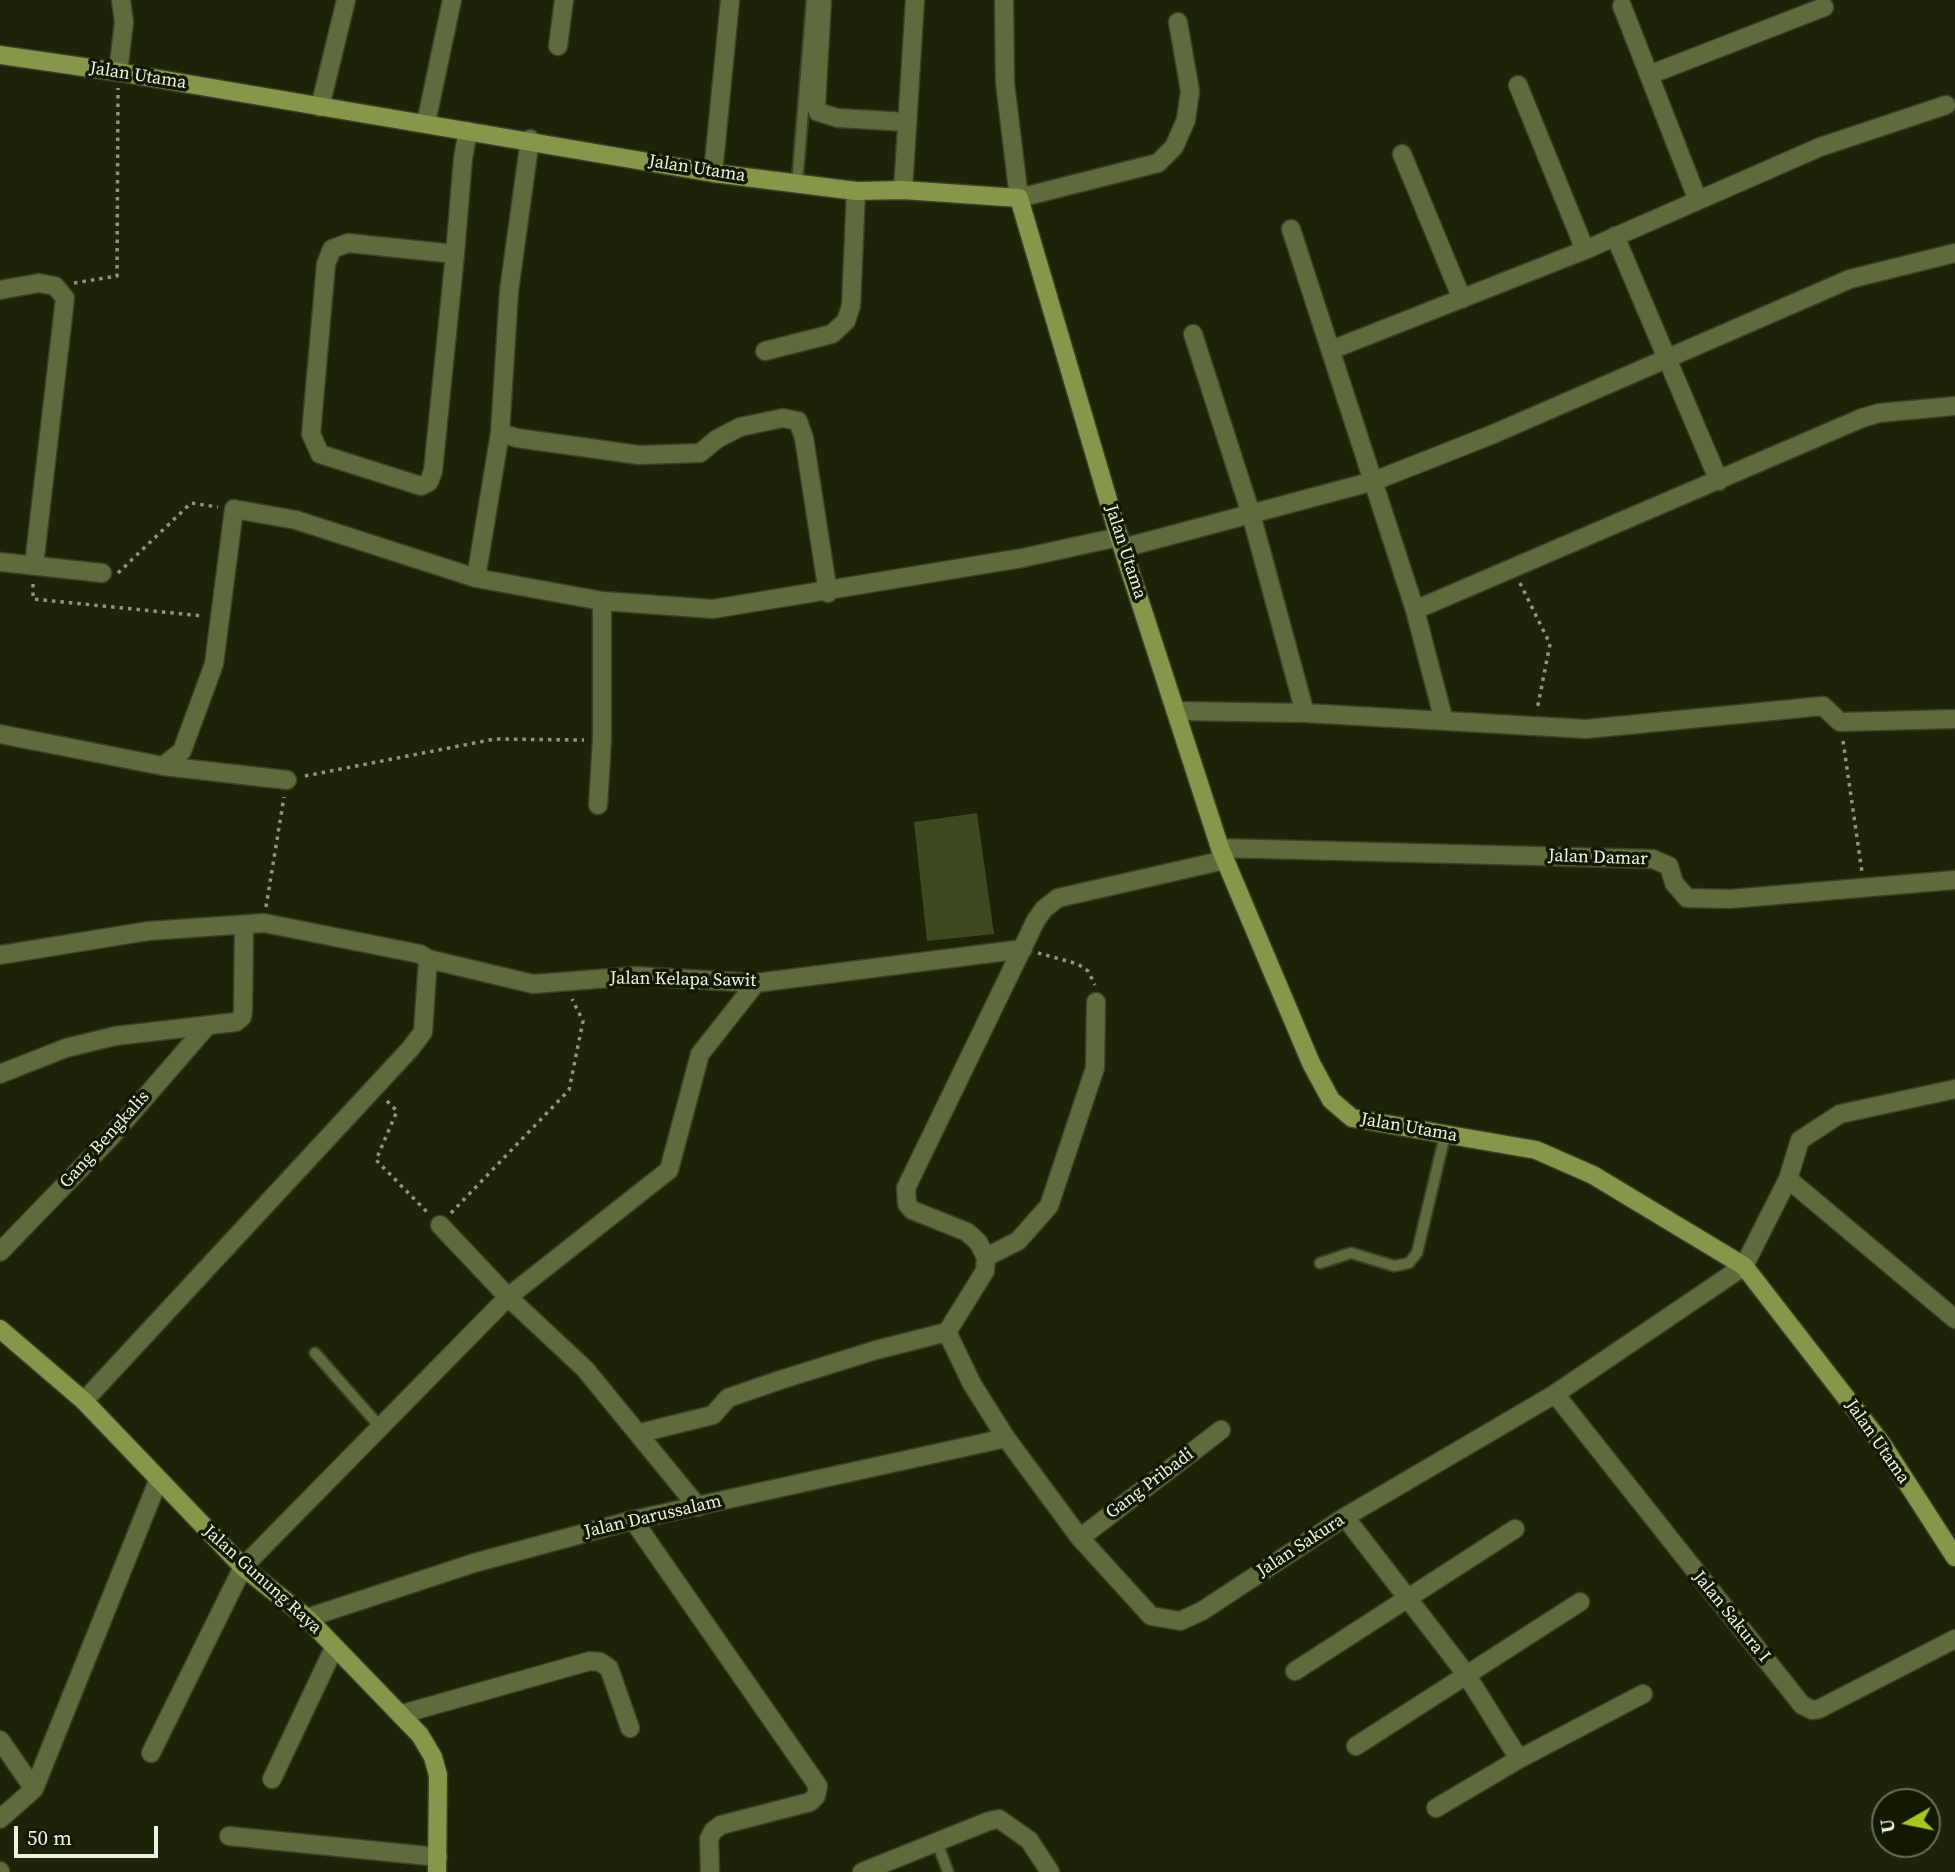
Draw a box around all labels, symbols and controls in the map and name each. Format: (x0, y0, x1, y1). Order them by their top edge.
street label: Jalan Utama (88, 58, 188, 94)
street label: Jalan Utama (647, 151, 747, 187)
street label: Jalan Utama (1100, 502, 1150, 602)
street label: Jalan Damar (1548, 845, 1648, 871)
street label: Jalan Kelapa Sawit (610, 968, 756, 992)
street label: Gang Bengkalis (56, 1087, 154, 1193)
street label: Jalan Utama (1359, 1109, 1459, 1147)
street label: Jalan Utama (1840, 1396, 1914, 1488)
street label: Gang Pribadi (1102, 1444, 1198, 1524)
street label: Jalan Darussalam (582, 1491, 724, 1543)
street label: Jalan Sakura (1253, 1510, 1349, 1582)
street label: Jalan Gunung Raya (198, 1521, 326, 1639)
street label: Jalan Sakura I (1688, 1567, 1774, 1667)
north arrow (1871, 1788, 1941, 1858)
scale bar (18, 1812, 161, 1856)
text: U (1873, 1817, 1901, 1835)
text: 50 m (27, 1823, 72, 1852)

